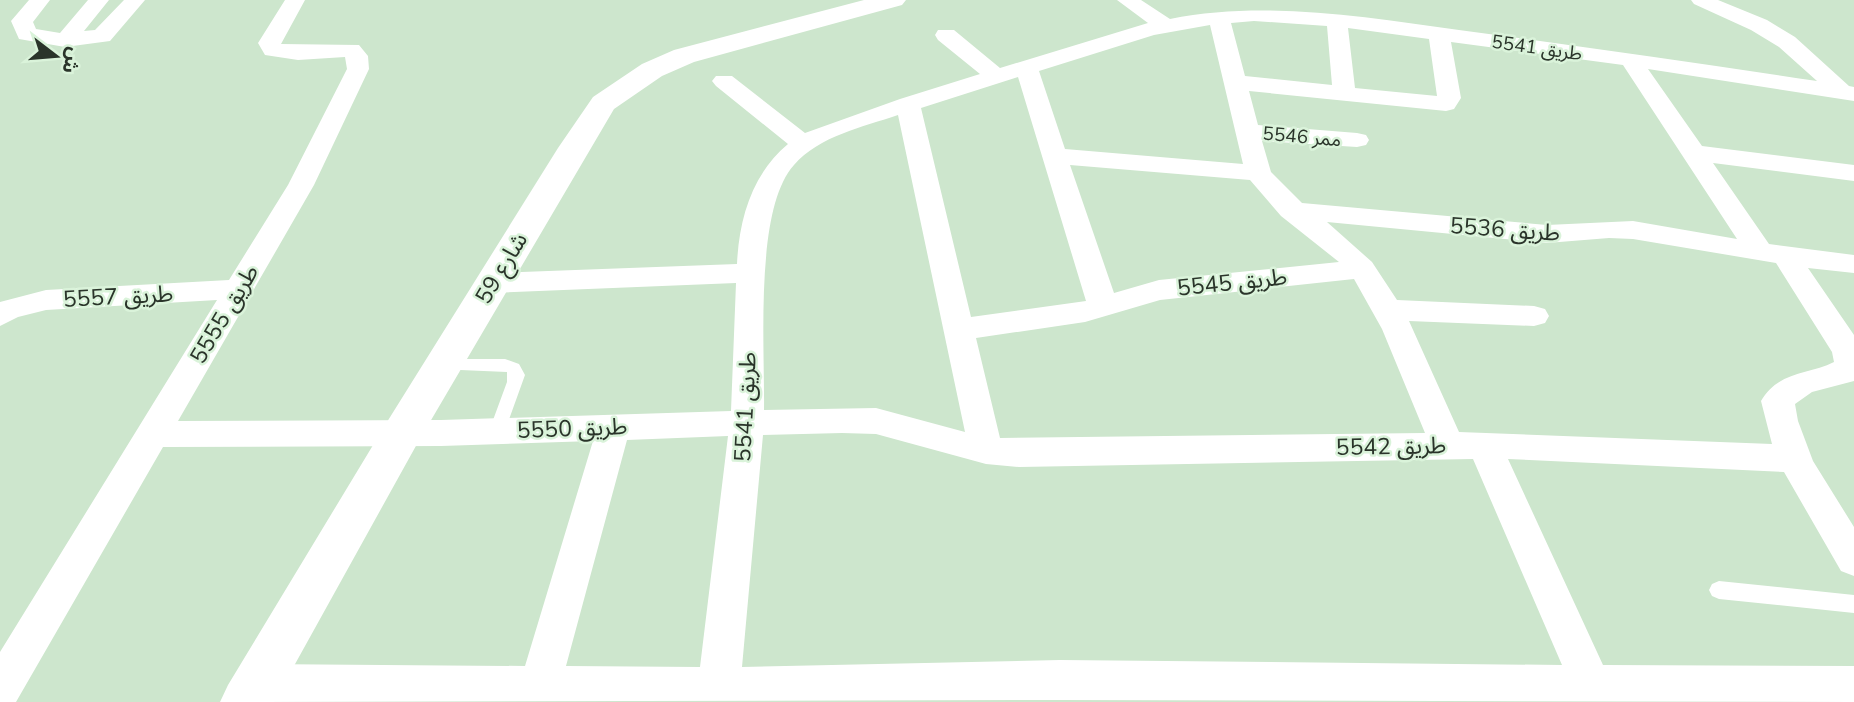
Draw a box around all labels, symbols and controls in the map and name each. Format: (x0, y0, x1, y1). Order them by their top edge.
north arrow (21, 21, 91, 91)
street label: طريق 5541 (1490, 29, 1584, 67)
text: ش (55, 44, 87, 77)
street label: ممر 5546 (1261, 121, 1342, 153)
street label: طريق 5536 (1449, 210, 1561, 249)
street label: شارع 59 (468, 227, 536, 310)
street label: طريق 5555 (183, 259, 266, 370)
street label: طريق 5545 (1175, 261, 1289, 304)
street label: طريق 5557 (62, 278, 174, 315)
street label: طريق 5541 (727, 351, 764, 463)
street label: طريق 5550 (516, 411, 628, 446)
street label: طريق 5542 (1335, 430, 1447, 463)

